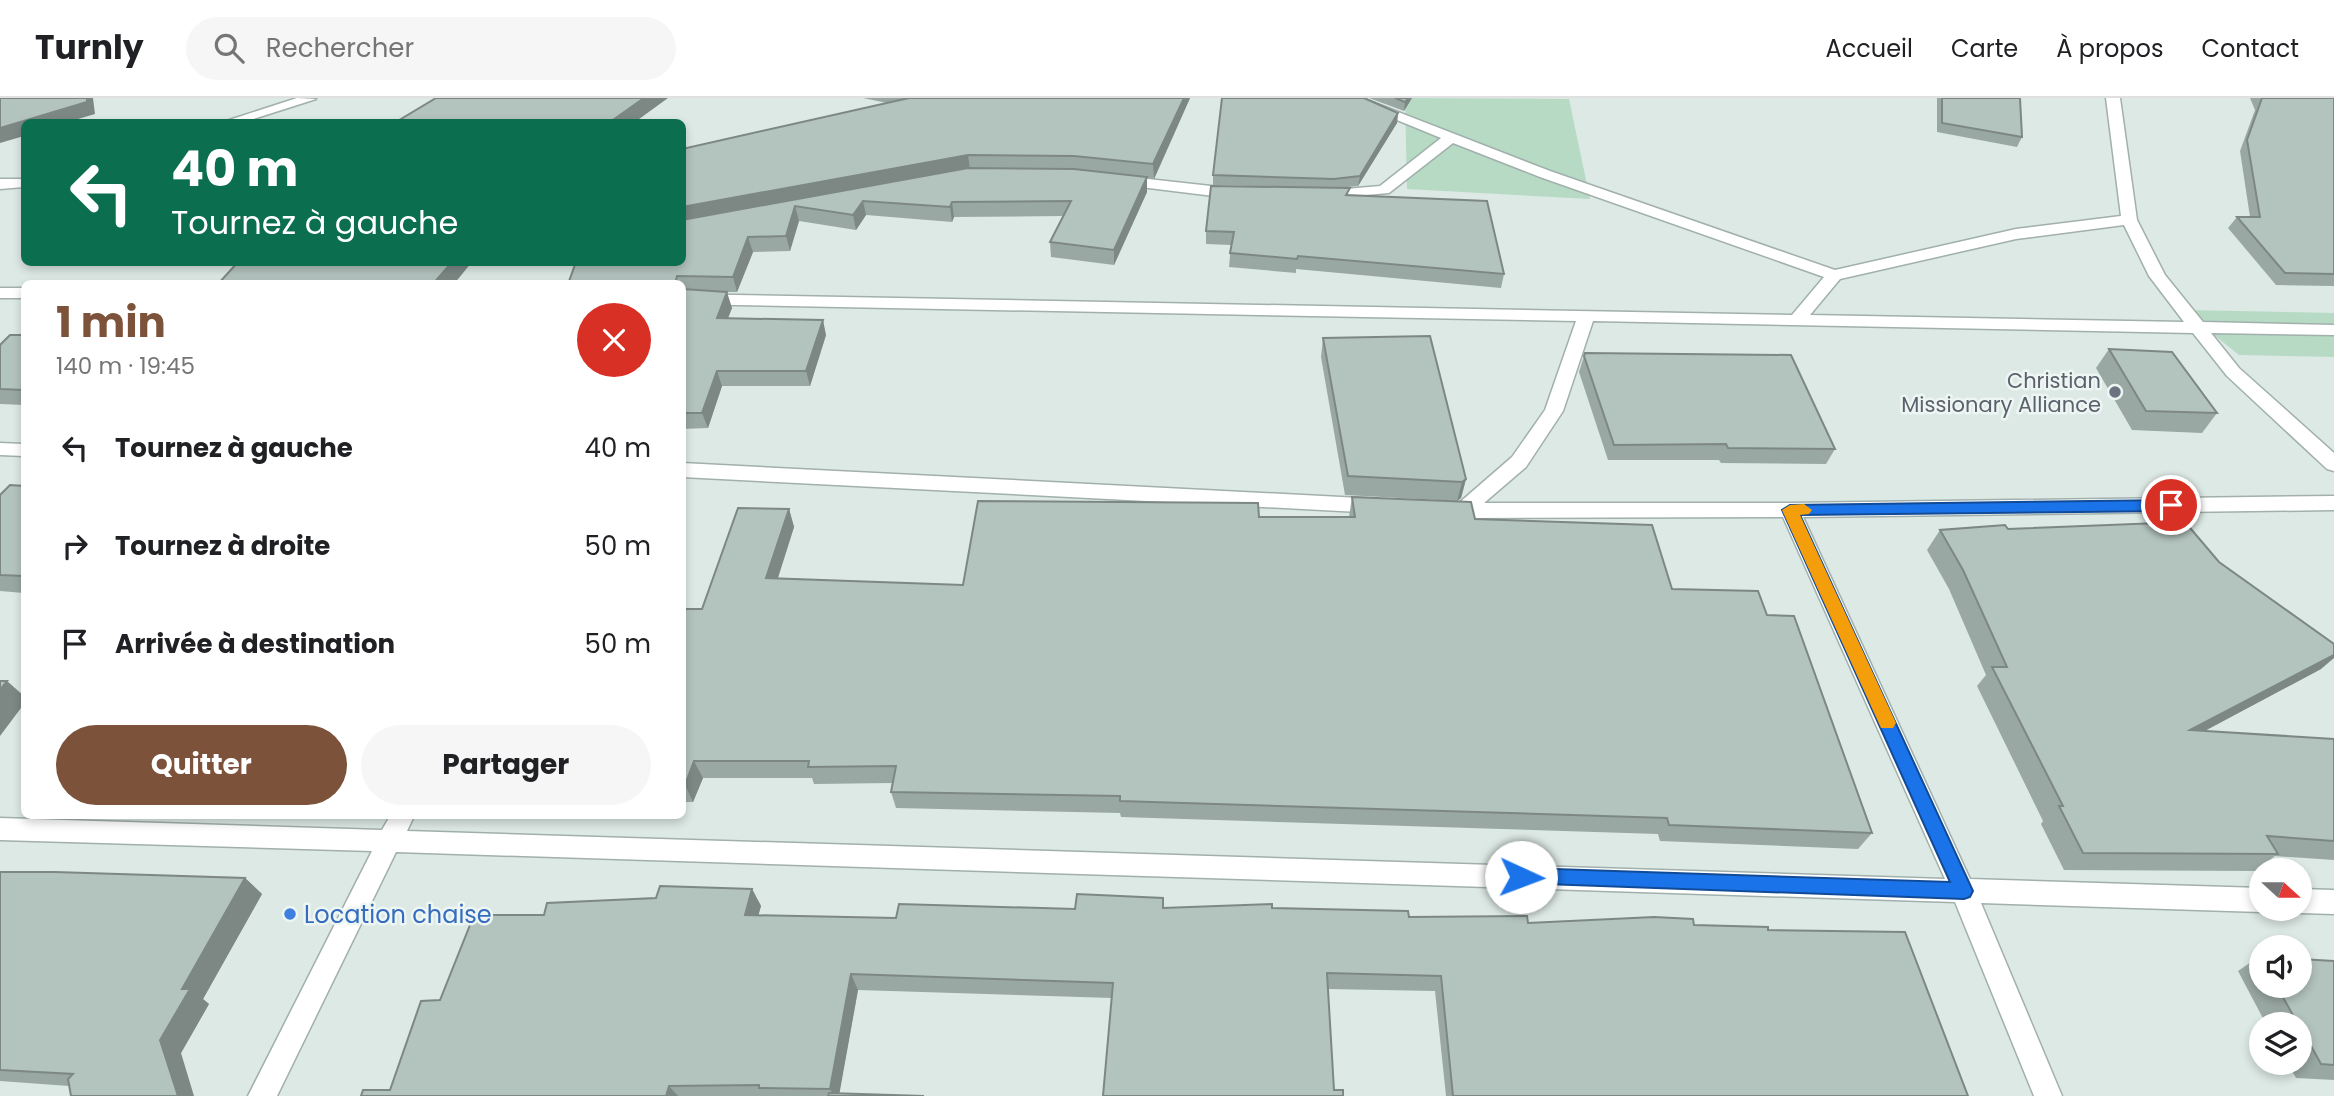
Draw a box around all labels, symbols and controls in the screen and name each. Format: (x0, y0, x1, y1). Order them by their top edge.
search box (186, 17, 676, 80)
text: Turnly (35, 24, 144, 71)
icon: search (210, 29, 248, 67)
text: Rechercher (266, 30, 414, 66)
text: Accueil (1826, 32, 1913, 65)
text: Carte (1951, 32, 2018, 65)
text: À propos (2056, 32, 2163, 65)
text: Contact (2201, 32, 2299, 65)
text: 40 m (171, 135, 298, 203)
icon: left (56, 147, 147, 238)
text: Tournez à gauche (171, 200, 458, 245)
text: 1 min (56, 293, 166, 352)
button: close (577, 303, 651, 377)
text: 140 m · 19:45 (56, 350, 195, 382)
place label: Christian Missionary Alliance (1901, 366, 2101, 419)
marker: Christian Missionary Alliance (2107, 384, 2123, 400)
icon: left (56, 429, 94, 467)
text: Tournez à gauche (115, 430, 353, 466)
text: 40 m (585, 430, 651, 466)
pin (2141, 475, 2201, 535)
icon: arrive (2152, 486, 2190, 524)
icon: right (56, 527, 94, 565)
text: Tournez à droite (115, 528, 330, 564)
text: 50 m (585, 528, 651, 564)
icon: arrive (56, 625, 94, 663)
text: Arrivée à destination (115, 626, 395, 662)
text: 50 m (585, 626, 651, 662)
button: Quitter (56, 725, 347, 805)
button: Partager (361, 725, 651, 805)
position arrow (1484, 840, 1558, 914)
north arrow (2249, 858, 2312, 920)
map controls (2249, 858, 2312, 1075)
place label: Location chaise (304, 898, 492, 931)
marker: Location chaise (282, 906, 298, 922)
button: sound (2249, 935, 2312, 998)
button: layers (2249, 1012, 2312, 1075)

